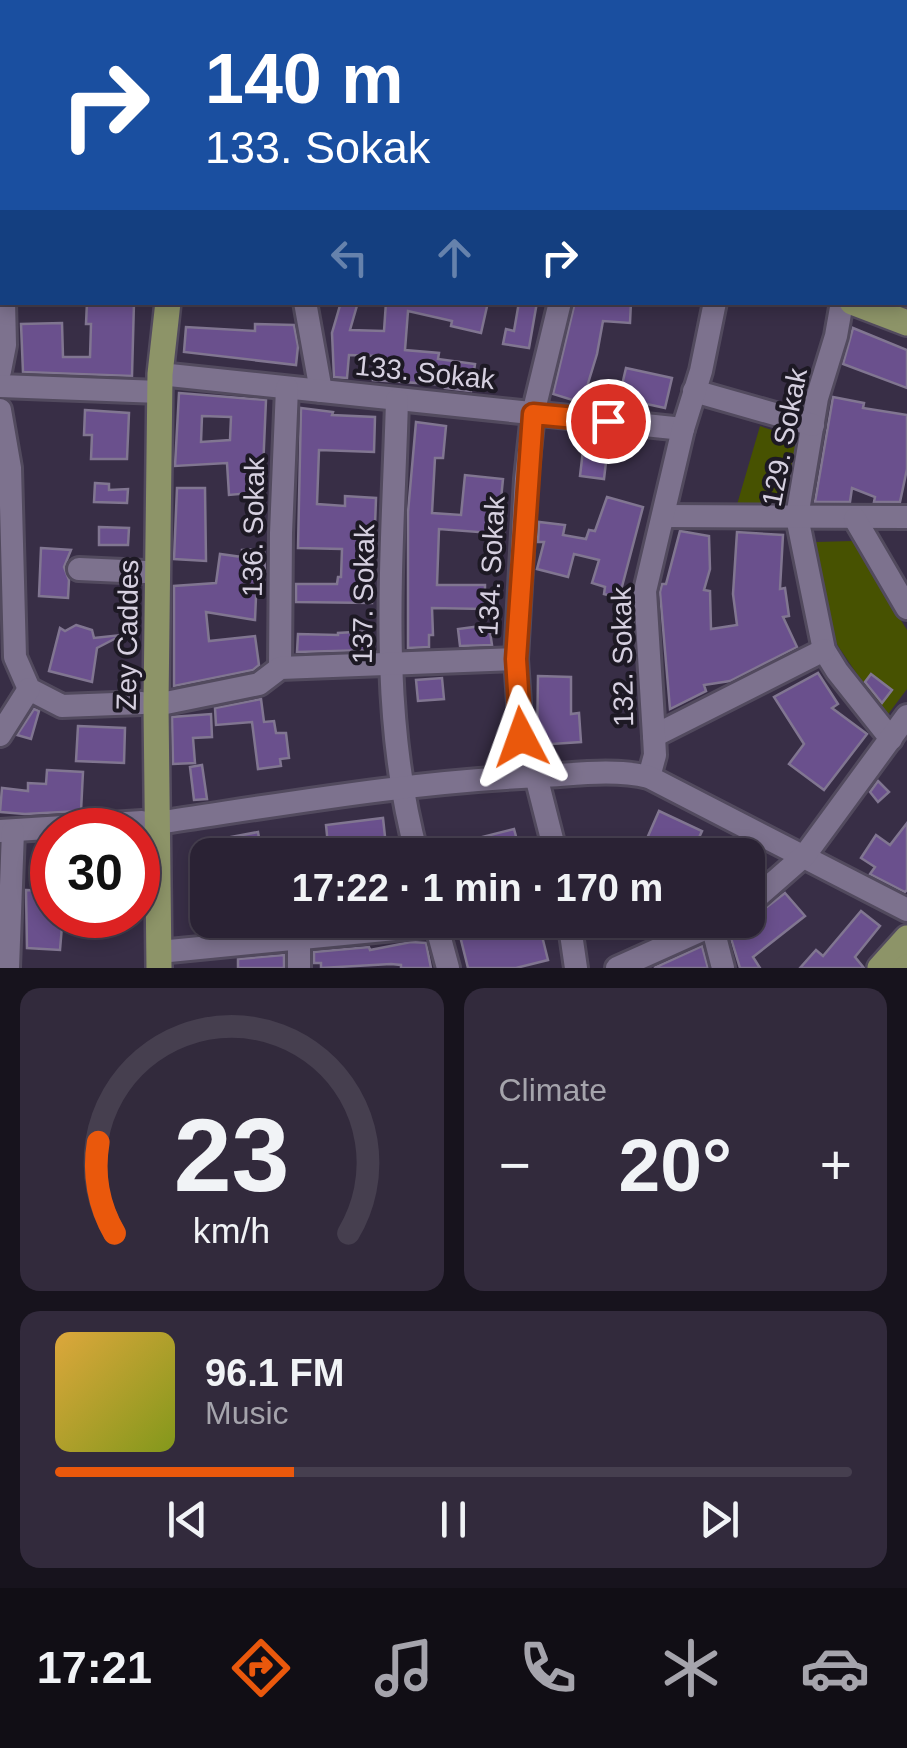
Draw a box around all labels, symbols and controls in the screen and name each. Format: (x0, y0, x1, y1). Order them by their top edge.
icon: right (40, 40, 170, 170)
text: 140 m (205, 40, 403, 118)
text: 133. Sokak (205, 122, 430, 173)
icon: left (322, 230, 377, 285)
icon: ahead (427, 230, 482, 285)
icon: right (532, 230, 587, 285)
street label: 133. Sokak (354, 350, 497, 395)
street label: 129. Sokak (756, 364, 813, 509)
pin (566, 379, 651, 464)
icon: arrive (581, 394, 636, 449)
street label: 136. Sokak (237, 456, 270, 597)
street label: 134. Sokak (472, 494, 511, 637)
street label: 137. Sokak (347, 523, 380, 664)
street label: Zey Caddes (111, 559, 144, 711)
street label: 132. Sokak (606, 586, 639, 727)
position arrow (469, 685, 573, 789)
speed limit sign: 30 (30, 808, 160, 938)
text: 17:22 · 1 min · 170 m (292, 867, 663, 909)
text: Climate (499, 1072, 607, 1108)
text: 23 (174, 1097, 290, 1213)
text: 20° (619, 1123, 732, 1207)
text: − (499, 1134, 531, 1196)
text: + (820, 1134, 852, 1196)
text: km/h (193, 1211, 270, 1251)
text: 96.1 FM (205, 1352, 344, 1394)
text: Music (205, 1395, 289, 1431)
icon: previous (160, 1492, 215, 1547)
icon: pause (426, 1492, 481, 1547)
icon: next (692, 1492, 747, 1547)
icon: directions (226, 1633, 296, 1703)
icon: music (369, 1633, 439, 1703)
icon: phone (513, 1633, 583, 1703)
icon: climate (656, 1633, 726, 1703)
icon: car (800, 1633, 870, 1703)
text: 17:21 (37, 1642, 152, 1693)

